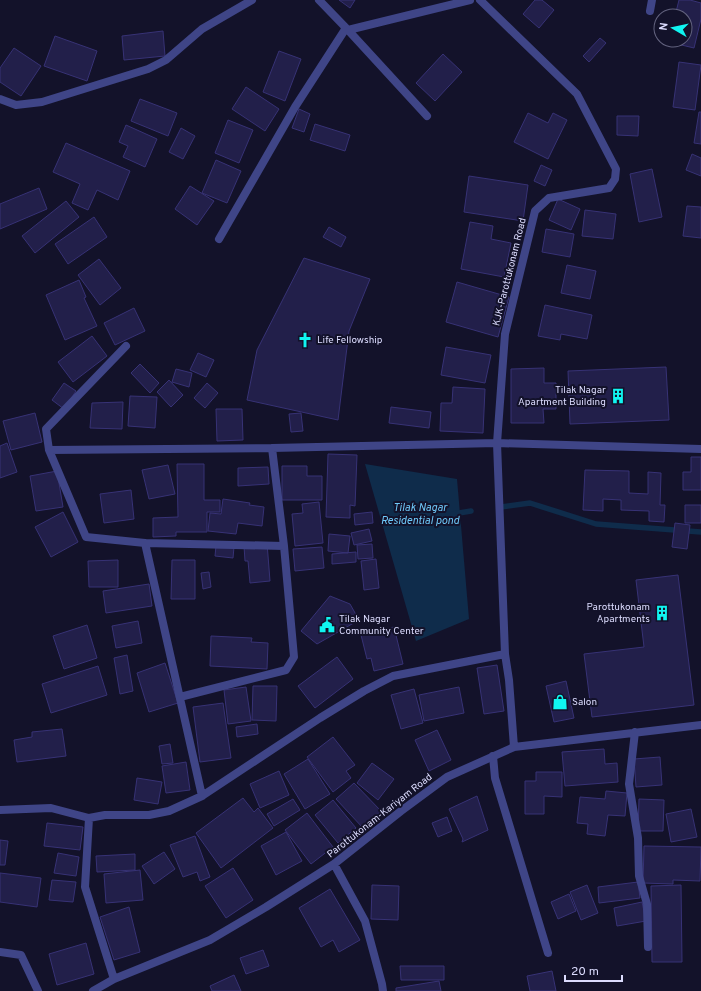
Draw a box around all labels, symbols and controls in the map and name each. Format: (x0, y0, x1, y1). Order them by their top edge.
north arrow (653, 8, 693, 48)
text: N (657, 22, 672, 32)
street label: KJK-Parottukonam Road (490, 217, 530, 327)
church icon: Life Fellowship (296, 331, 314, 349)
place label: Life Fellowship (317, 334, 383, 347)
place label: Tilak Nagar Apartment Building (518, 384, 606, 409)
building icon: Tilak Nagar Apartment Building (609, 387, 627, 405)
water label: Tilak Nagar Residential pond (381, 501, 460, 528)
place label: Parottukonam Apartments (587, 601, 650, 626)
building icon: Parottukonam Apartments (653, 604, 671, 622)
place label: Tilak Nagar Community Center (339, 613, 424, 638)
public building icon: Tilak Nagar Community Center (318, 616, 336, 634)
shop icon: Salon (551, 693, 569, 711)
place label: Salon (572, 696, 597, 709)
street label: Parottukonam-Kariyam Road (325, 771, 435, 861)
scale bar (565, 957, 622, 983)
text: 20 m (571, 964, 599, 980)

